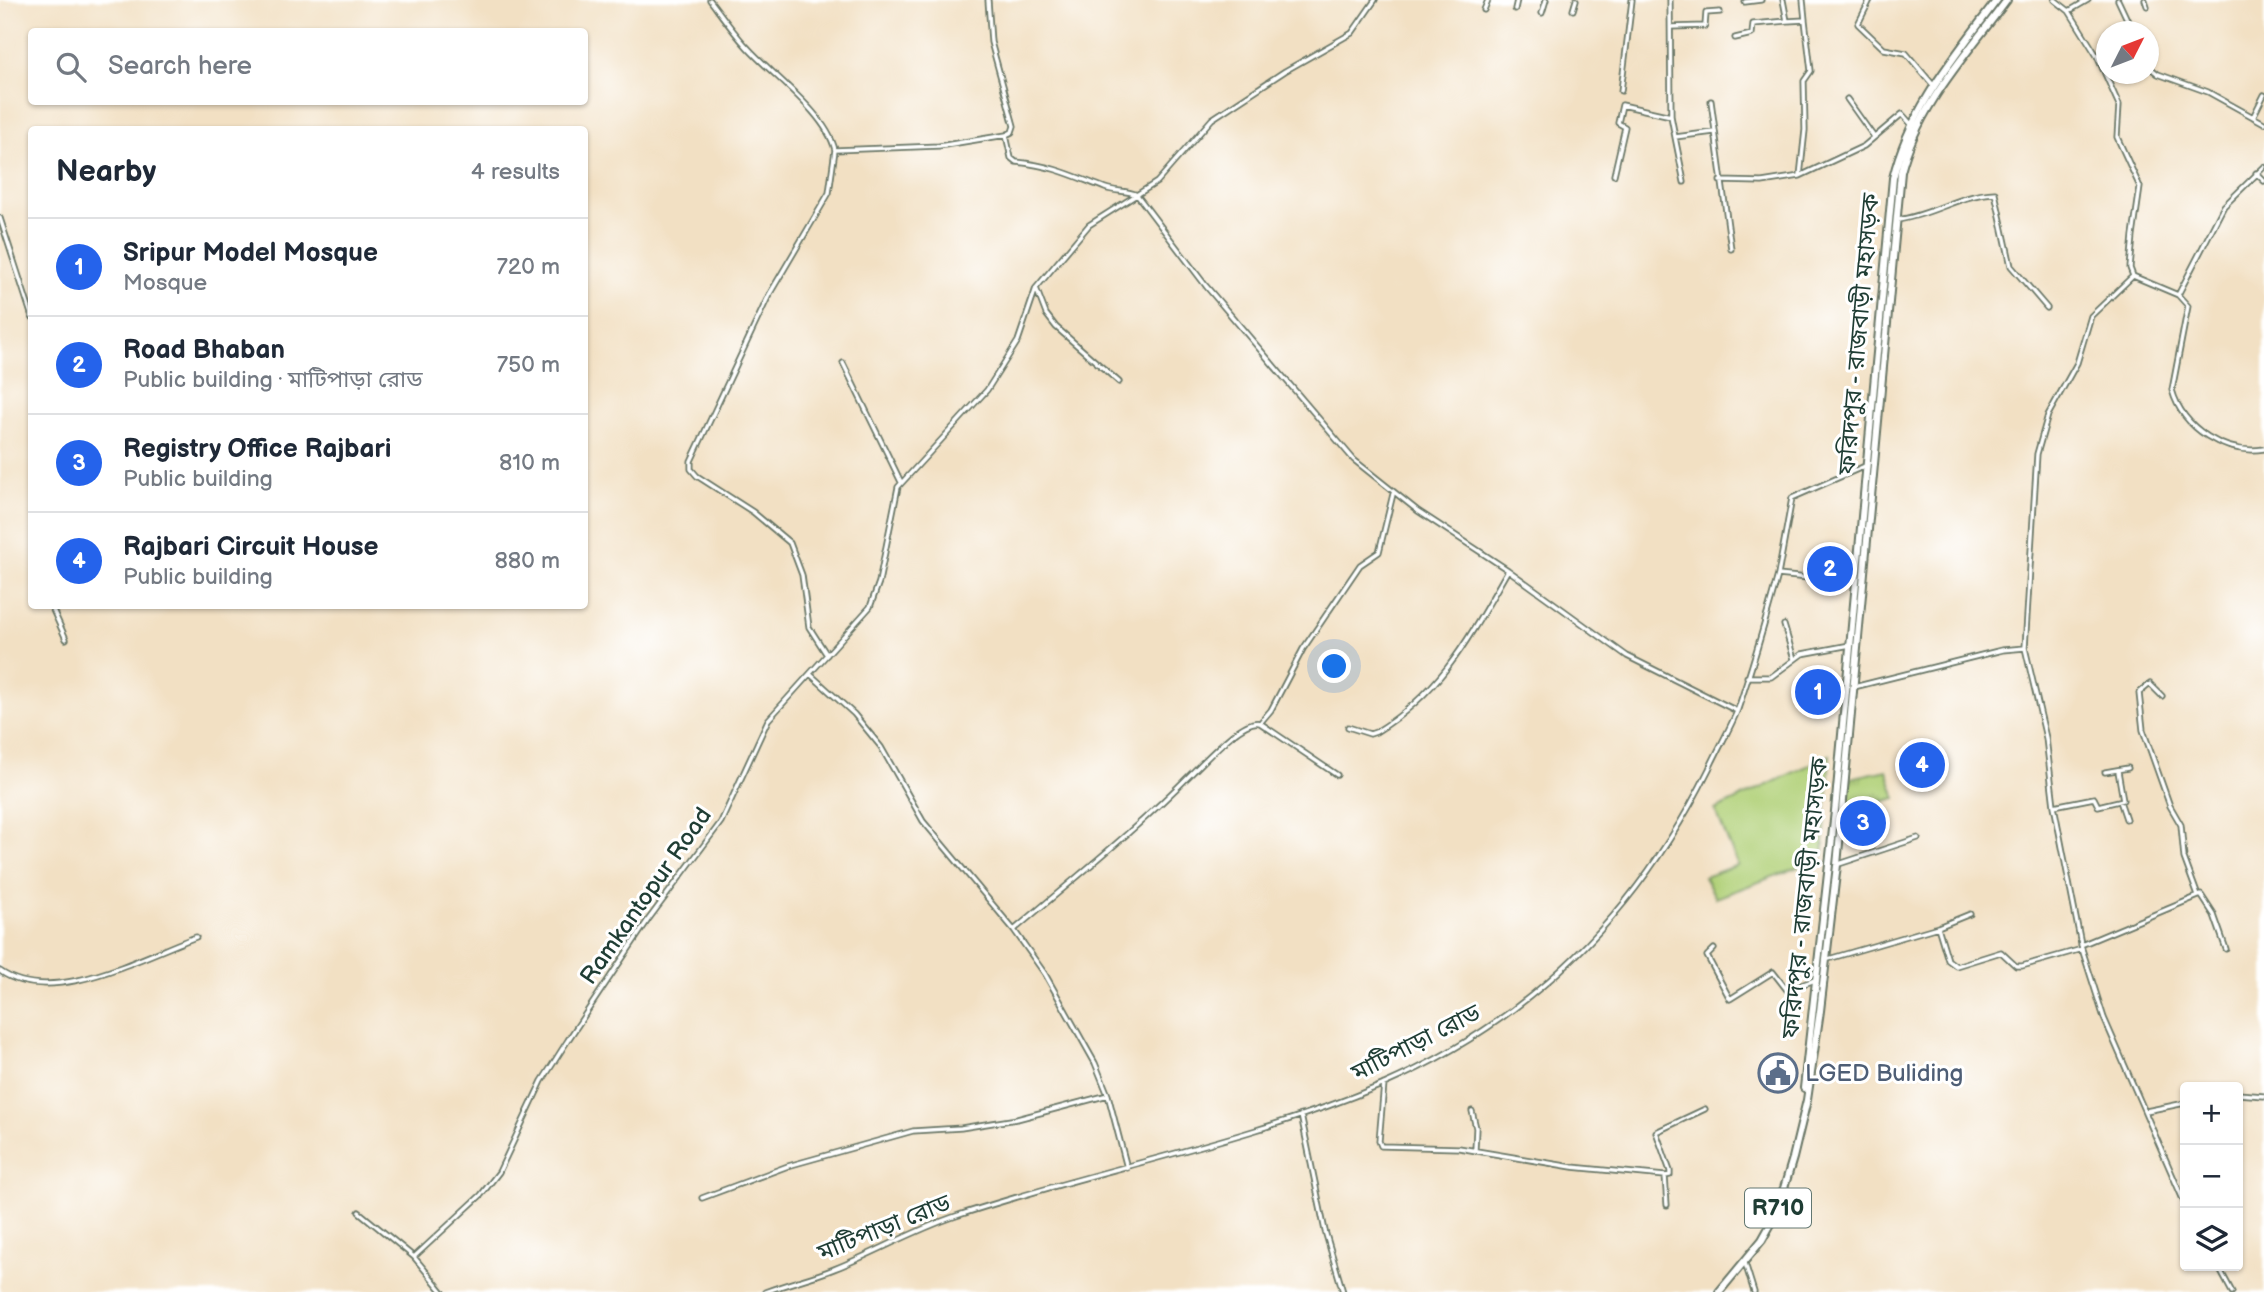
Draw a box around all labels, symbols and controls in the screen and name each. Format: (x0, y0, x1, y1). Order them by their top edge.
north arrow (2096, 21, 2159, 84)
search box (28, 28, 588, 105)
icon: search (52, 48, 90, 86)
text: Search here (108, 51, 252, 82)
text: Nearby (56, 154, 156, 190)
text: 4 results (471, 158, 560, 186)
street label: ফরিদপুর - রাজবাড়ী মহাসড়ক (1832, 191, 1886, 477)
text: Sripur Model Mosque (123, 238, 378, 269)
text: 1 (74, 253, 84, 281)
text: 720 m (496, 253, 560, 281)
text: Mosque (123, 269, 207, 297)
text: Road Bhaban (123, 335, 285, 366)
text: 2 (72, 351, 86, 379)
text: 750 m (497, 351, 560, 379)
text: Public building · মাটিপাড়া রোড (123, 366, 423, 394)
text: Registry Office Rajbari (123, 434, 391, 465)
text: 3 (72, 449, 86, 477)
text: 810 m (499, 449, 560, 477)
text: Public building (123, 465, 273, 493)
text: Rajbari Circuit House (123, 532, 379, 563)
pin: 2 (1807, 543, 1853, 595)
text: 4 (72, 547, 86, 575)
text: 880 m (494, 547, 560, 575)
text: Public building (123, 563, 273, 591)
your location (1317, 649, 1351, 683)
pin: 1 (1795, 666, 1841, 718)
pin: 4 (1899, 739, 1945, 791)
street label: ফরিদপুর - রাজবাড়ী মহাসড়ক (1776, 755, 1834, 1041)
pin: 3 (1840, 797, 1886, 849)
street label: Ramkantopur Road (574, 802, 718, 990)
street label: মাটিপাড়া রোড (1346, 998, 1486, 1088)
public building icon: LGED Buliding (1757, 1052, 1799, 1094)
place label: LGED Buliding (1805, 1059, 1963, 1088)
map controls (2180, 1082, 2243, 1271)
button: + (2180, 1082, 2243, 1145)
button: − (2180, 1145, 2243, 1208)
street label: মাটিপাড়া রোড (812, 1188, 955, 1268)
road number: R710 (1745, 1189, 1811, 1228)
button: layers (2180, 1208, 2243, 1271)

